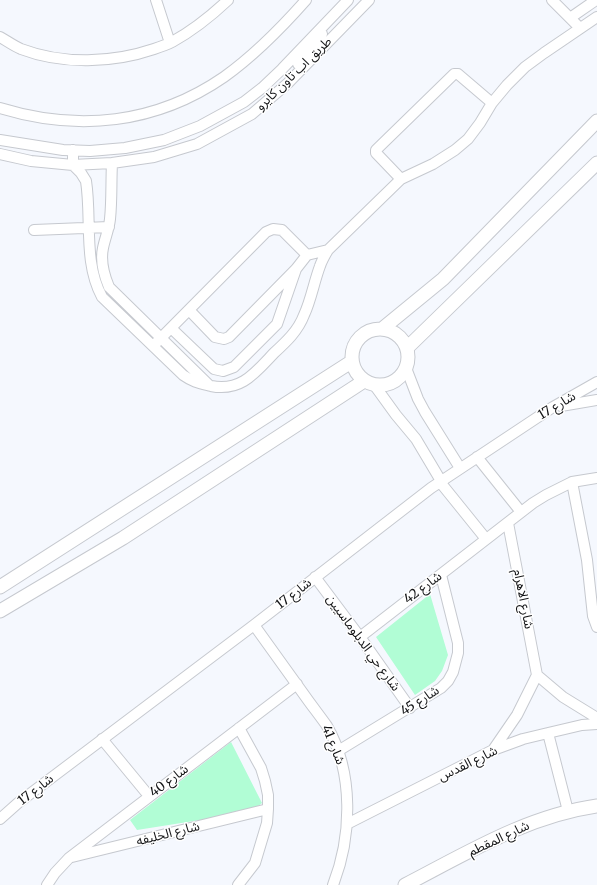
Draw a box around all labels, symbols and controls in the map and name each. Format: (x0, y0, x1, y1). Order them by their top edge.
street label: طريق اب تاون كايرو (253, 34, 335, 114)
street label: شارع 17 (535, 389, 579, 423)
street label: شارع الاهرام (510, 568, 536, 630)
street label: شارع 42 (401, 569, 445, 607)
street label: شارع 17 (273, 575, 315, 613)
street label: شارع حي الدبلوماسيين (323, 592, 403, 694)
street label: شارع 45 (398, 683, 442, 719)
street label: شارع 41 (318, 723, 348, 767)
street label: شارع القدس (436, 743, 500, 785)
street label: شارع 40 (146, 761, 192, 801)
street label: شارع 17 (15, 771, 57, 809)
street label: شارع المقطم (466, 818, 532, 860)
street label: شارع الخليفه (135, 819, 201, 849)

